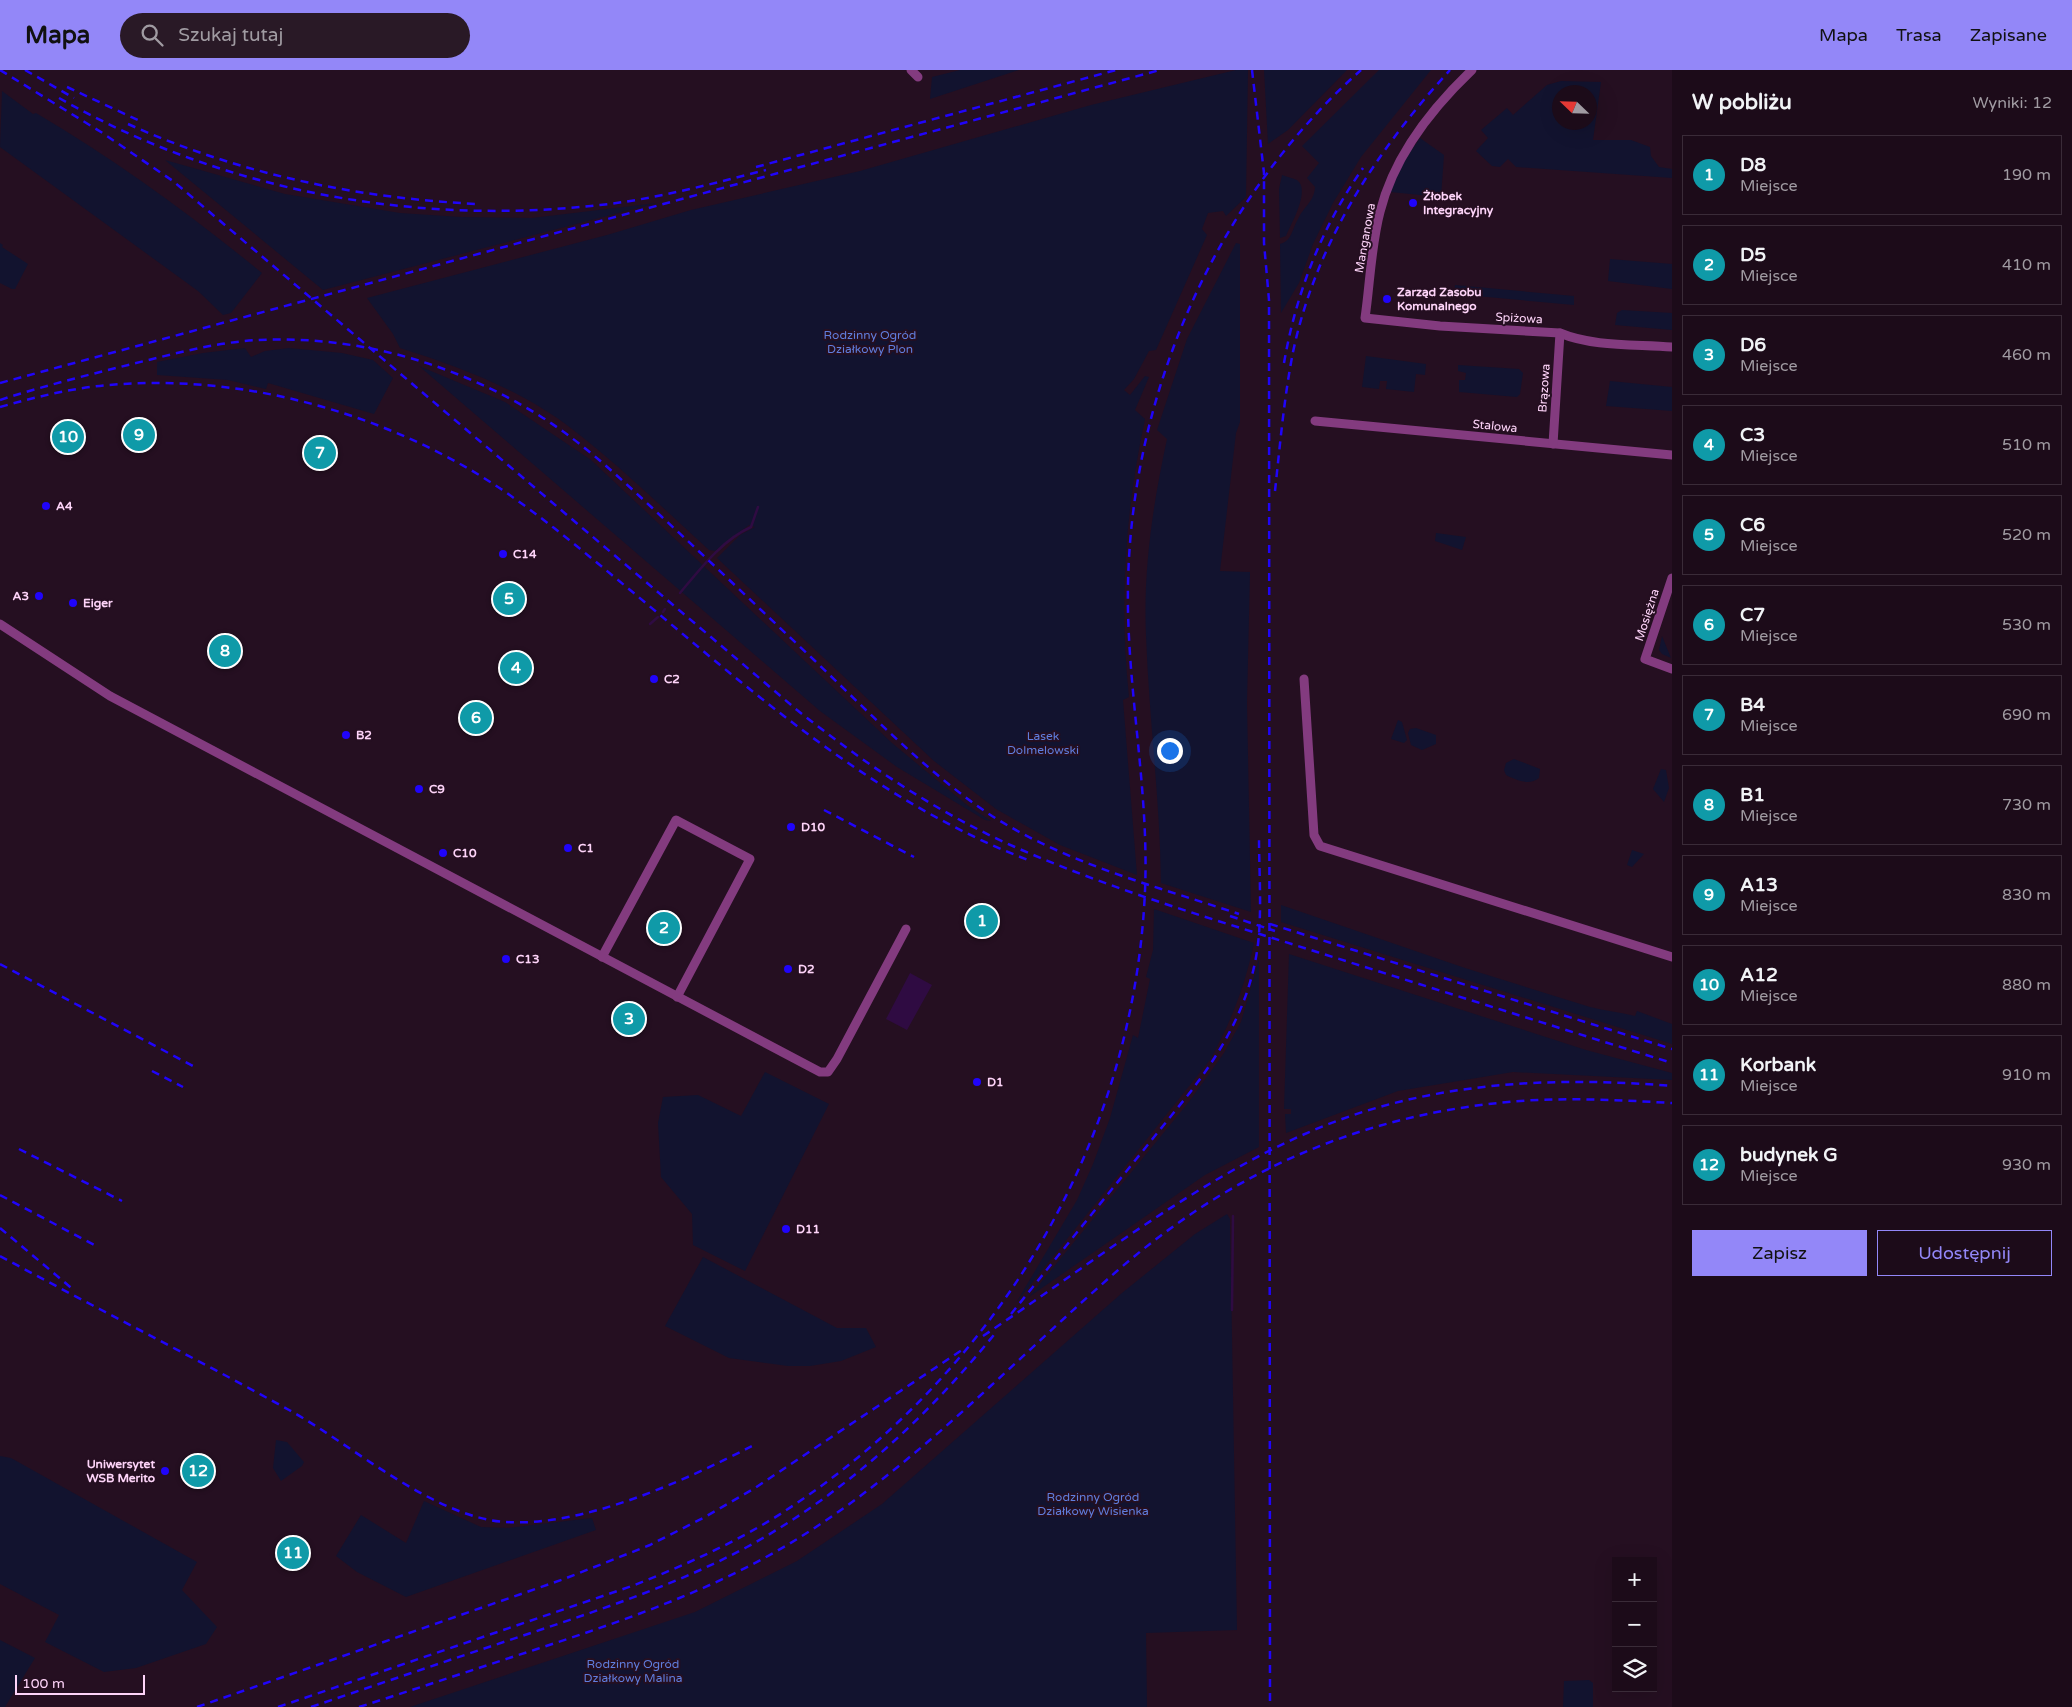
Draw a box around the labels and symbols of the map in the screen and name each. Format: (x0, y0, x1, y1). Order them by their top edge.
north arrow (1552, 85, 1597, 130)
place label: Żłobek Integracyjny (1423, 189, 1494, 218)
marker: Żłobek Integracyjny (1407, 197, 1419, 209)
street label: Manganowa (1352, 202, 1378, 274)
place label: Zarząd Zasobu Komunalnego (1397, 285, 1482, 314)
marker: Zarząd Zasobu Komunalnego (1381, 293, 1393, 305)
street label: Spiżowa (1495, 310, 1543, 326)
park label: Rodzinny Ogród Działkowy Plon (824, 328, 916, 356)
street label: Brązowa (1535, 363, 1553, 413)
pin: 9 (123, 416, 155, 454)
street label: Stalowa (1472, 417, 1518, 435)
pin: 10 (52, 418, 84, 456)
pin: 7 (304, 434, 336, 472)
place label: A4 (56, 499, 73, 513)
marker: A4 (40, 500, 52, 512)
place label: C14 (513, 547, 537, 561)
marker: C14 (497, 548, 509, 560)
pin: 5 (493, 580, 525, 618)
street label: Mosiężna (1632, 587, 1662, 643)
place label: A3 (13, 589, 29, 603)
marker: A3 (33, 590, 45, 602)
place label: Eiger (83, 596, 113, 611)
marker: Eiger (67, 597, 79, 609)
pin: 8 (209, 632, 241, 670)
pin: 4 (500, 649, 532, 687)
place label: C2 (664, 672, 680, 686)
marker: C2 (648, 673, 660, 685)
pin: 6 (460, 699, 492, 737)
place label: B2 (356, 728, 372, 742)
marker: B2 (340, 729, 352, 741)
park label: Lasek Dolmelowski (1007, 729, 1079, 757)
your location (1157, 738, 1183, 764)
place label: C9 (429, 782, 445, 796)
marker: C9 (413, 783, 425, 795)
place label: D10 (801, 820, 826, 834)
marker: D10 (785, 821, 797, 833)
place label: C1 (578, 841, 594, 855)
marker: C1 (562, 842, 574, 854)
place label: C10 (453, 846, 477, 860)
marker: C10 (437, 847, 449, 859)
pin: 1 (966, 902, 998, 940)
pin: 2 (648, 909, 680, 947)
place label: C13 (516, 952, 539, 966)
marker: C13 (500, 953, 512, 965)
place label: D2 (798, 962, 815, 976)
marker: D2 (782, 963, 794, 975)
pin: 3 (613, 1000, 645, 1038)
place label: D1 (987, 1075, 1004, 1089)
marker: D1 (971, 1076, 983, 1088)
place label: D11 (796, 1222, 820, 1236)
marker: D11 (780, 1223, 792, 1235)
pin: 12 (182, 1452, 214, 1490)
place label: Uniwersytet WSB Merito (86, 1457, 155, 1485)
marker: Uniwersytet WSB Merito (159, 1465, 171, 1477)
park label: Rodzinny Ogród Działkowy Wisienka (1037, 1490, 1149, 1518)
pin: 11 (277, 1534, 309, 1572)
park label: Rodzinny Ogród Działkowy Malina (584, 1657, 682, 1685)
scale bar (15, 1672, 145, 1695)

